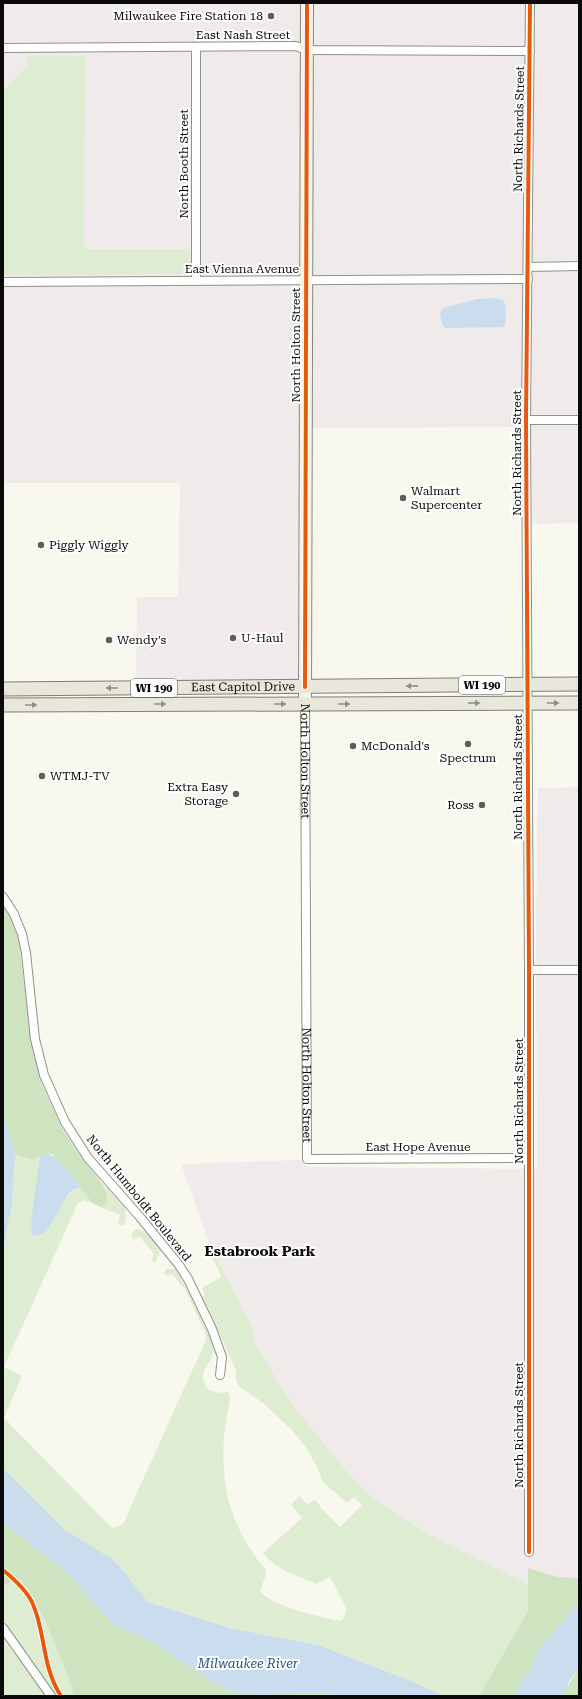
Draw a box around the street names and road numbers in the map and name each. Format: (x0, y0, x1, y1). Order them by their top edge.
street label: East Nash Street (196, 28, 291, 42)
street label: North Richards Street (511, 65, 527, 192)
street label: North Booth Street (177, 109, 191, 219)
street label: East Vienna Avenue (185, 262, 300, 276)
street label: North Holton Street (289, 287, 303, 403)
street label: North Richards Street (510, 389, 524, 516)
road number: WI 190 (459, 676, 505, 694)
road number: WI 190 (131, 679, 177, 697)
street label: East Capitol Drive (191, 679, 296, 694)
street label: North Holton Street (298, 703, 313, 819)
street label: North Richards Street (511, 713, 525, 840)
street label: North Holton Street (299, 1027, 314, 1143)
street label: North Richards Street (512, 1037, 526, 1164)
street label: North Humboldt Boulevard (84, 1132, 194, 1264)
street label: East Hope Avenue (365, 1140, 471, 1154)
street label: North Richards Street (512, 1361, 526, 1488)

